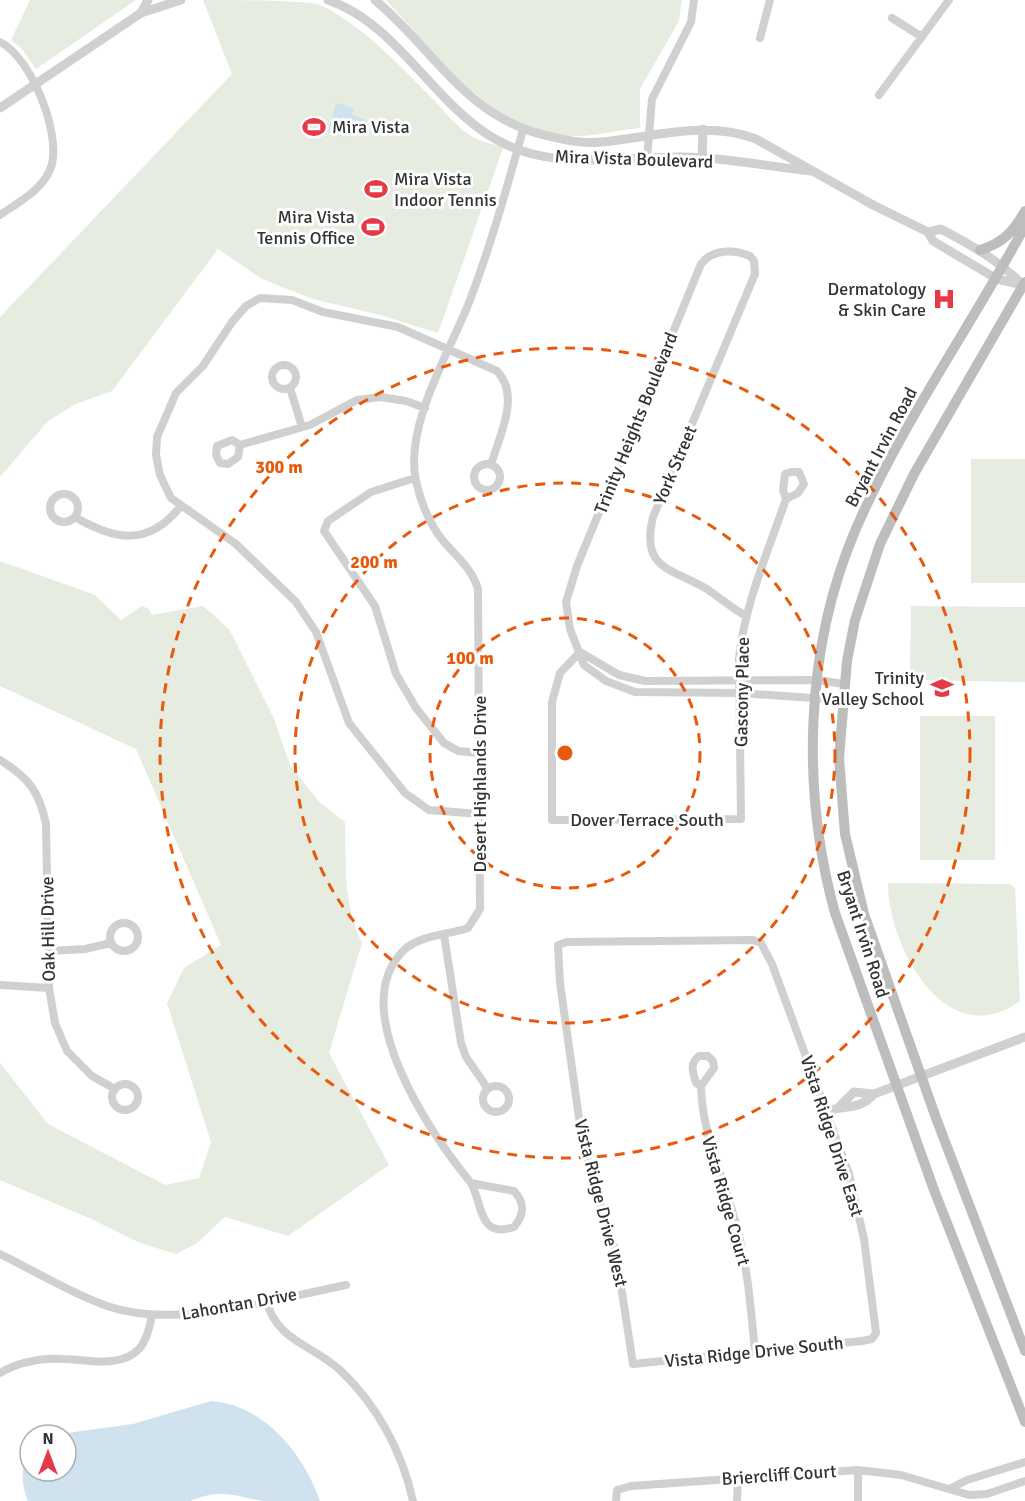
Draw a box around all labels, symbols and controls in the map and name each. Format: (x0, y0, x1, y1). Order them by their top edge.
sports icon: Mira Vista (301, 114, 327, 140)
place label: Mira Vista (332, 116, 410, 138)
street label: Mira Vista Boulevard (554, 145, 714, 173)
place label: Mira Vista Indoor Tennis (394, 168, 497, 211)
sports icon: Mira Vista Indoor Tennis (363, 176, 389, 202)
place label: Mira Vista Tennis Office (257, 206, 355, 249)
sports icon: Mira Vista Tennis Office (360, 214, 386, 240)
place label: Dermatology & Skin Care (828, 278, 927, 321)
hospital icon: Dermatology & Skin Care (931, 286, 957, 312)
street label: Trinity Heights Boulevard (589, 329, 683, 517)
street label: Bryant Irvin Road (840, 383, 922, 511)
street label: York Street (648, 422, 702, 508)
text: 300 m (255, 456, 303, 478)
text: 200 m (350, 551, 398, 573)
street label: Gascony Place (730, 637, 754, 747)
text: 100 m (446, 647, 494, 669)
place label: Trinity Valley School (822, 667, 925, 710)
school or university icon: Trinity Valley School (929, 675, 955, 701)
street label: Desert Highlands Drive (469, 695, 491, 873)
centre of rings (555, 743, 575, 763)
street label: Dover Terrace South (570, 809, 724, 831)
street label: Bryant Irvin Road (832, 867, 894, 1001)
street label: Oak Hill Drive (36, 876, 60, 982)
street label: Vista Ridge Drive East (796, 1053, 868, 1219)
street label: Vista Ridge Drive West (569, 1117, 633, 1289)
street label: Vista Ridge Court (697, 1134, 755, 1268)
street label: Lahontan Drive (180, 1283, 298, 1325)
street label: Vista Ridge Drive South (663, 1332, 845, 1372)
north arrow (18, 1423, 78, 1483)
text: N (42, 1429, 54, 1449)
street label: Briercliff Court (721, 1460, 837, 1490)

